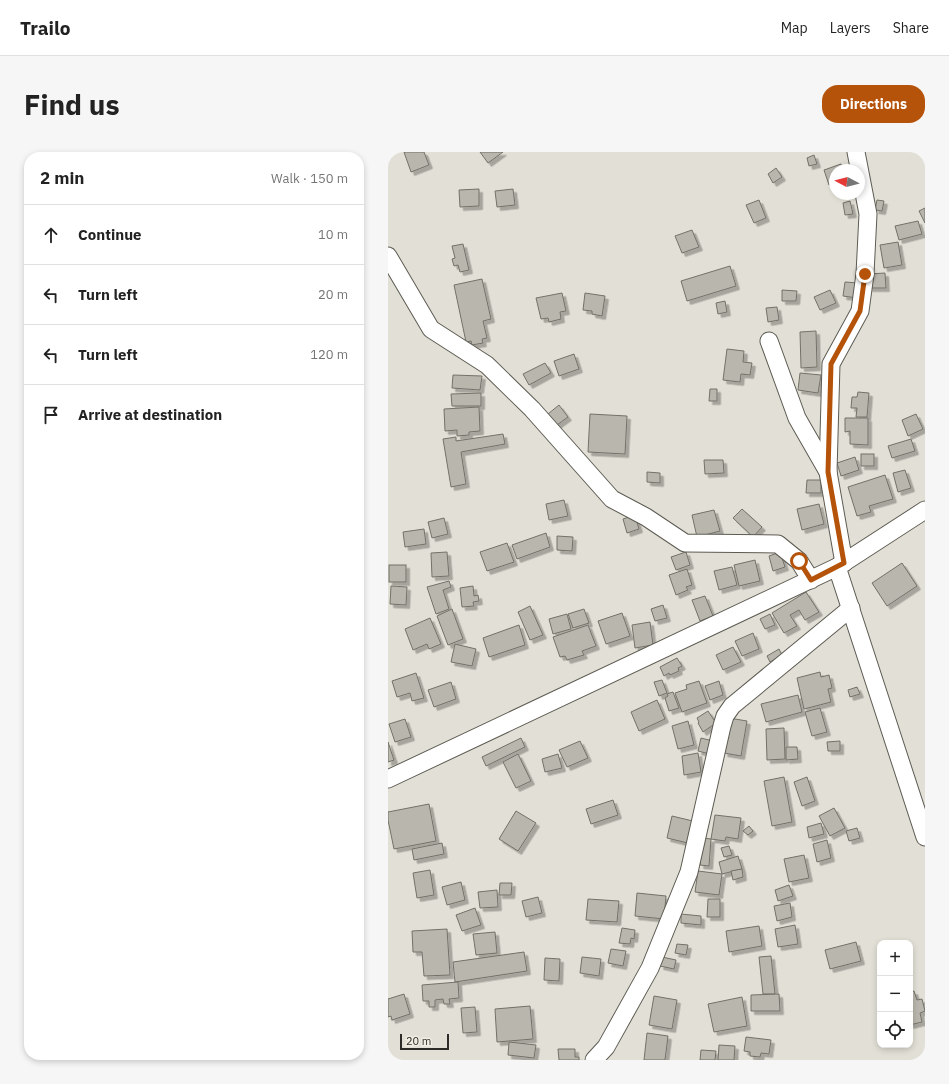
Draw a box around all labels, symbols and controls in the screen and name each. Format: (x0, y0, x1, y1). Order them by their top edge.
text: Trailo (20, 16, 70, 40)
text: Map (781, 19, 808, 37)
text: Layers (830, 19, 871, 37)
text: Share (893, 19, 929, 37)
button: Directions (822, 85, 925, 123)
text: Find us (24, 86, 120, 123)
north arrow (829, 164, 865, 200)
text: 2 min (40, 167, 84, 189)
text: Walk · 150 m (271, 170, 348, 187)
icon: ahead (40, 224, 62, 246)
text: Continue (78, 225, 142, 244)
text: 10 m (318, 226, 348, 243)
route end (856, 265, 874, 283)
icon: left (40, 284, 62, 306)
text: Turn left (78, 285, 138, 304)
text: 20 m (318, 286, 348, 303)
icon: left (40, 344, 62, 366)
text: Turn left (78, 345, 138, 364)
text: 120 m (310, 346, 348, 363)
icon: arrive (40, 404, 62, 426)
text: Arrive at destination (78, 405, 222, 424)
route start (790, 552, 808, 570)
map controls (877, 940, 913, 1048)
button: + (877, 940, 913, 976)
button: − (877, 976, 913, 1012)
button: locate (877, 1012, 913, 1048)
scale bar (400, 1032, 449, 1051)
text: 20 m (406, 1034, 431, 1048)

